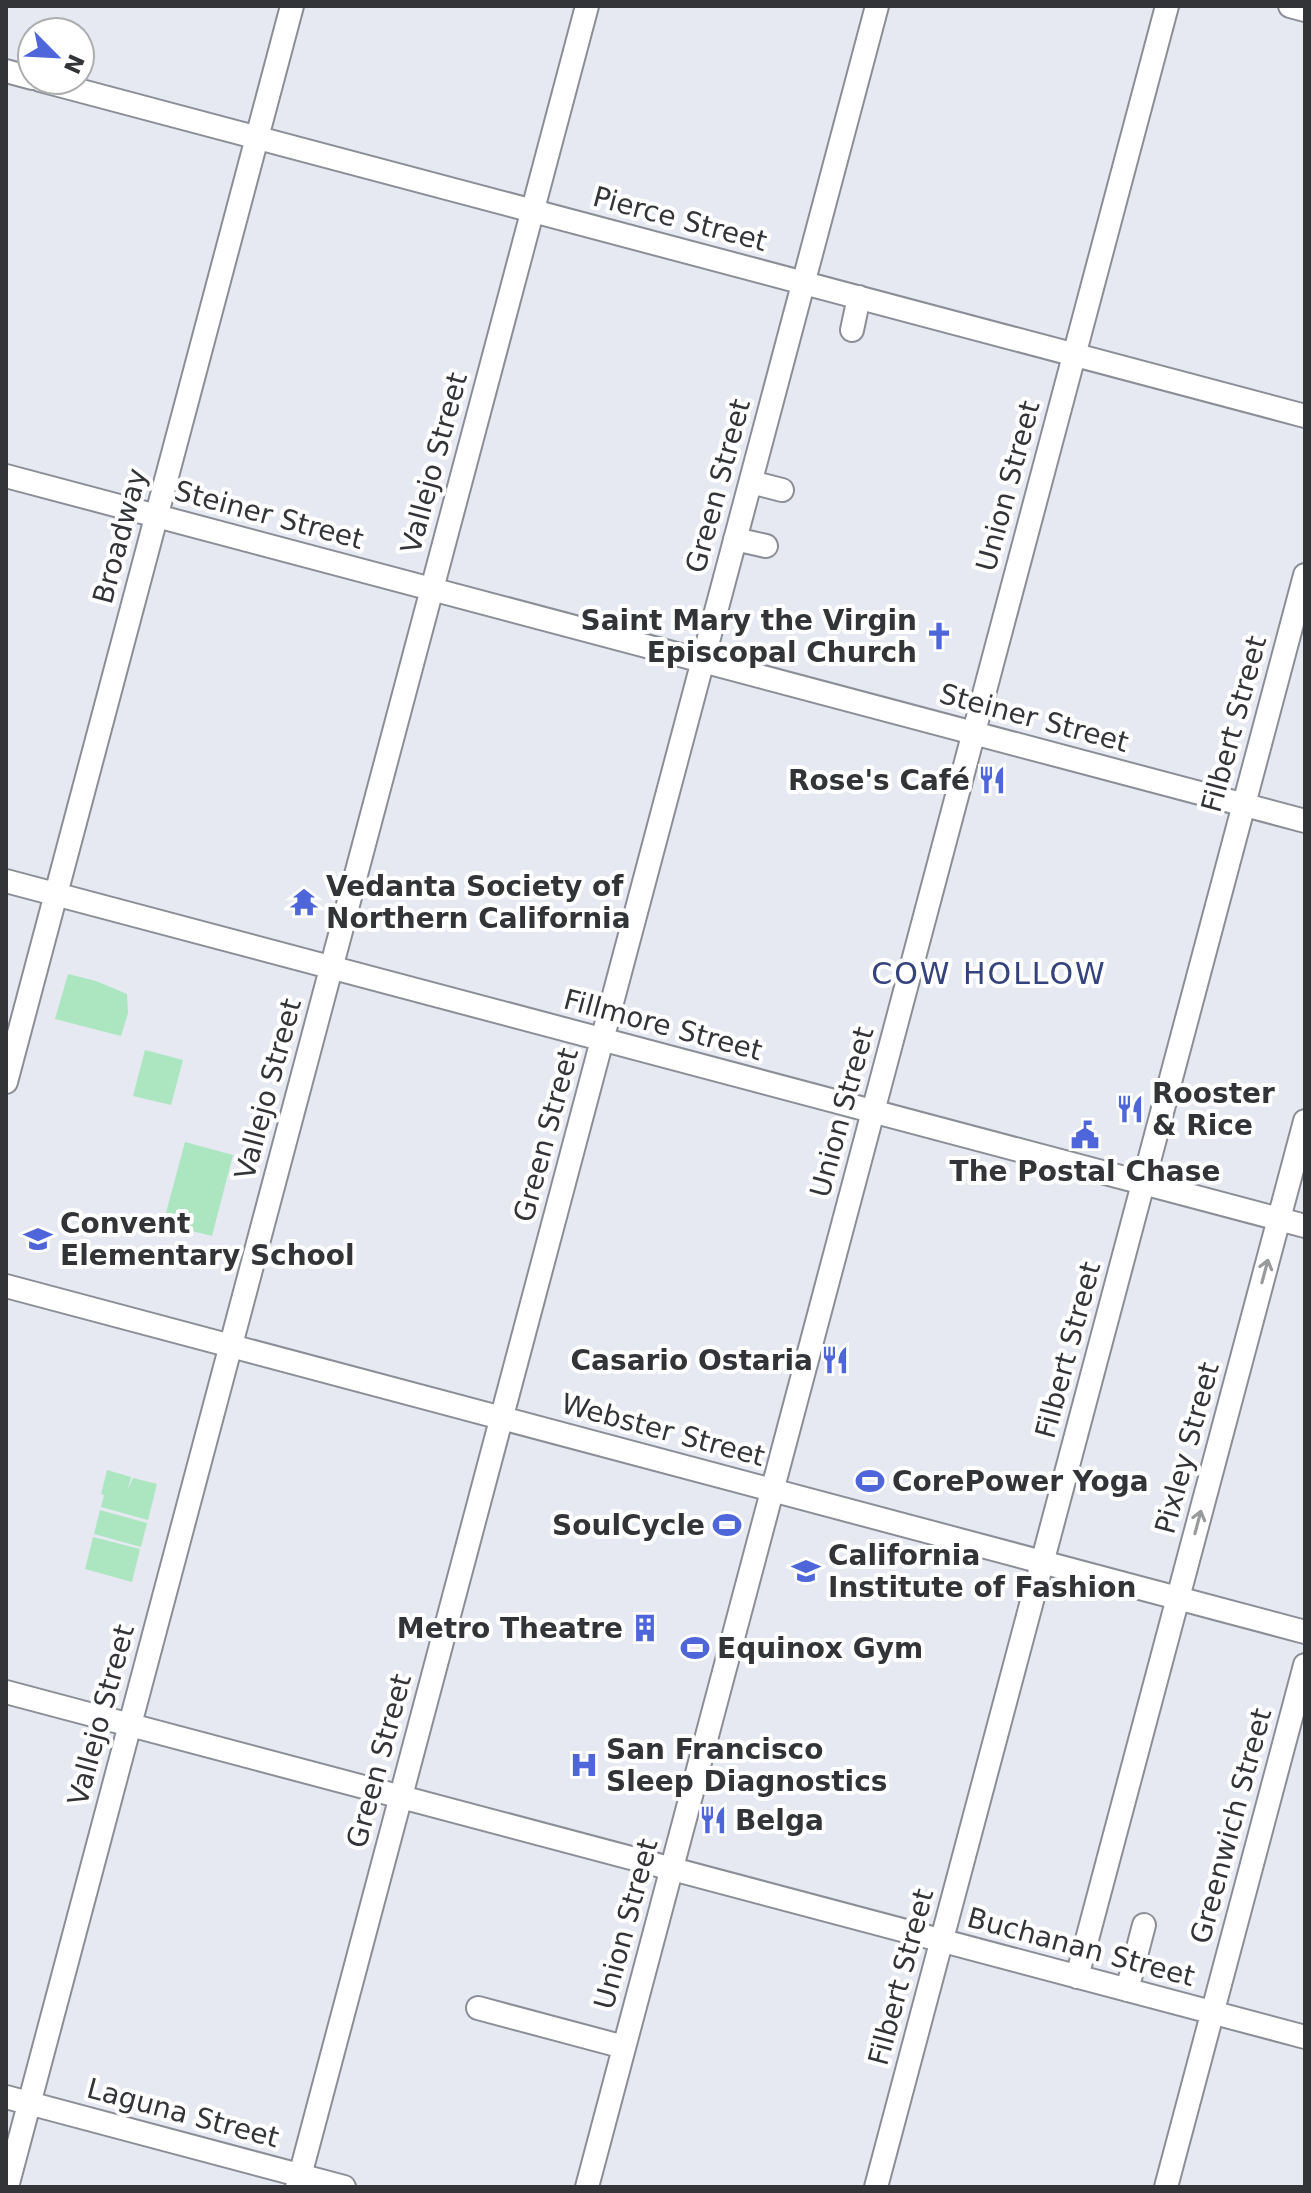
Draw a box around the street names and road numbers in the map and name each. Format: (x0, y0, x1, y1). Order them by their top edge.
street label: Pierce Street (589, 180, 771, 258)
street label: Vallejo Street (394, 369, 474, 557)
street label: Green Street (679, 395, 757, 577)
street label: Union Street (969, 397, 1047, 575)
street label: Broadway (86, 465, 154, 607)
street label: Steiner Street (171, 474, 367, 556)
street label: Filbert Street (1195, 632, 1273, 816)
street label: Steiner Street (936, 677, 1132, 759)
street label: Fillmore Street (560, 983, 766, 1067)
street label: Vallejo Street (228, 995, 308, 1183)
street label: Union Street (803, 1023, 881, 1201)
street label: Green Street (507, 1044, 585, 1226)
street label: Filbert Street (1029, 1258, 1107, 1442)
street label: Pixley Street (1148, 1359, 1226, 1537)
street label: Webster Street (558, 1387, 768, 1473)
street label: Vallejo Street (61, 1621, 141, 1809)
street label: Green Street (340, 1670, 418, 1852)
street label: Greenwich Street (1184, 1705, 1278, 1947)
street label: Union Street (587, 1835, 665, 2013)
street label: Filbert Street (862, 1885, 940, 2069)
street label: Buchanan Street (964, 1901, 1198, 1993)
street label: Laguna Street (84, 2072, 283, 2154)

